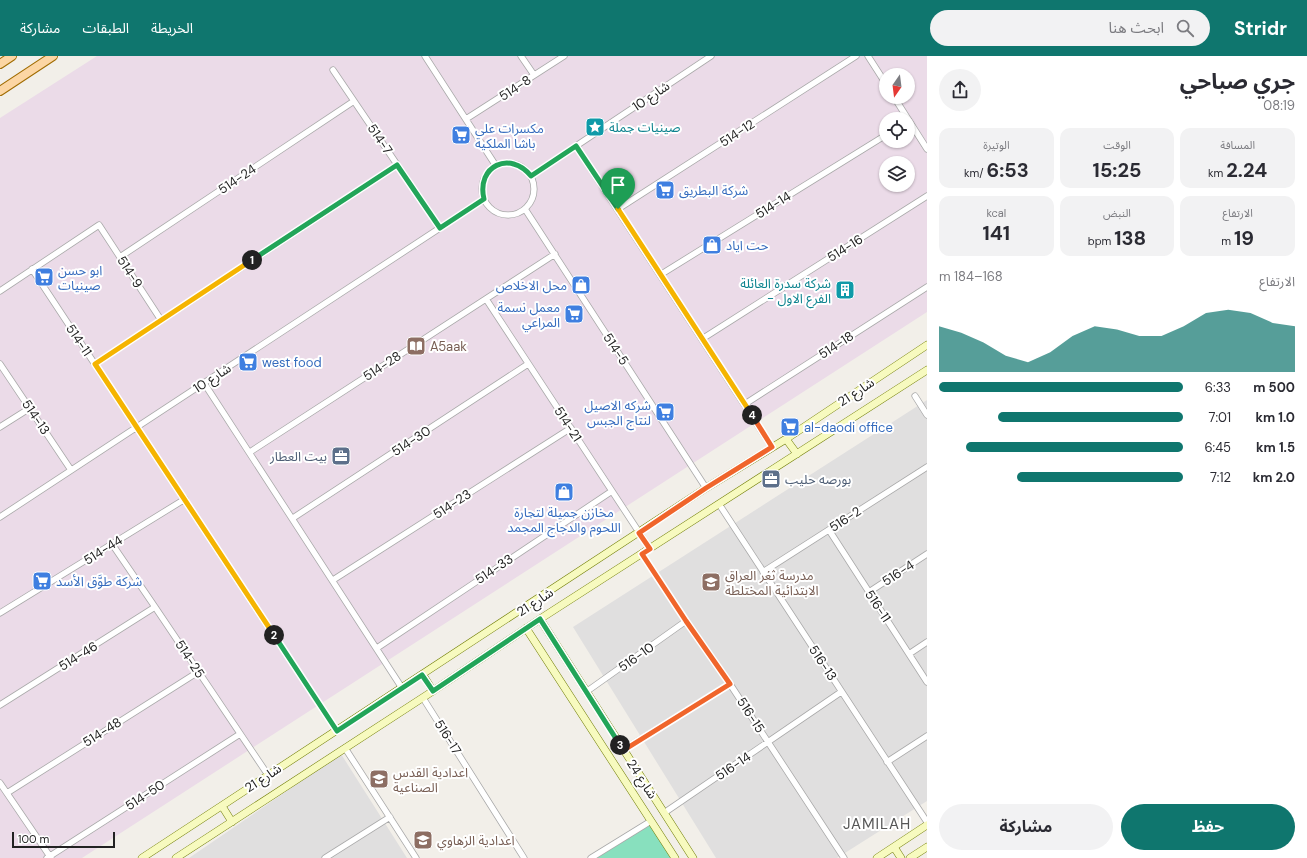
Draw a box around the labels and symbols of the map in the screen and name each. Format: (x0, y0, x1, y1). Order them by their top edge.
north arrow (879, 68, 915, 104)
street label: 514-8 (496, 71, 534, 105)
street label: شارع 10 (629, 77, 674, 116)
street label: 514-12 (716, 115, 758, 151)
place icon: صينيات جملة (584, 116, 606, 138)
place label: صينيات جملة (609, 119, 681, 136)
place label: مكسرات علي باشا الملكية (475, 120, 544, 152)
street label: 514-7 (364, 121, 396, 158)
supermarket icon: مكسرات علي باشا الملكية (450, 124, 472, 146)
street label: 514-24 (215, 160, 259, 198)
pin (601, 168, 635, 209)
supermarket icon: شركة البطريق (654, 179, 676, 201)
place label: شركة البطريق (679, 182, 748, 199)
street label: 514-14 (752, 187, 794, 223)
street label: 514-16 (824, 230, 866, 266)
shop icon: حت اياد (701, 234, 723, 256)
place label: حت اياد (726, 237, 769, 254)
pin: 1 (242, 250, 262, 270)
street label: 514-9 (113, 253, 147, 291)
place label: ابو حسن صينيات (58, 262, 102, 294)
supermarket icon: ابو حسن صينيات (33, 266, 55, 288)
shop icon: محل الاخلاص (570, 274, 592, 296)
place label: شركة سدرة العائلة - الفرع الاول (740, 275, 831, 309)
place label: محل الاخلاص (496, 277, 567, 294)
building icon: شركة سدرة العائلة - الفرع الاول (834, 279, 856, 301)
place label: معمل نسمة المراعي (498, 299, 560, 333)
supermarket icon: معمل نسمة المراعي (563, 303, 585, 325)
street label: 514-11 (62, 321, 96, 359)
street label: 514-18 (815, 327, 857, 363)
street label: 514-5 (599, 330, 633, 368)
library icon: A5aak (405, 335, 427, 357)
place label: A5aak (430, 338, 467, 355)
street label: 514-28 (360, 347, 404, 385)
supermarket icon: west food (237, 351, 259, 373)
place label: west food (262, 354, 322, 371)
street label: شارع 10 (190, 360, 235, 398)
street label: شارع 21 (834, 374, 879, 412)
street label: 514-13 (18, 396, 54, 438)
place label: شركه الاصيل لنتاج الجبس (584, 397, 651, 431)
supermarket icon: شركه الاصيل لنتاج الجبس (654, 401, 676, 423)
street label: 514-21 (550, 403, 586, 445)
pin: 4 (742, 405, 762, 425)
supermarket icon: al-daodi office (779, 416, 801, 438)
place label: al-daodi office (804, 419, 893, 436)
street label: 514-30 (388, 422, 434, 460)
office icon: بيت العطار (330, 445, 352, 467)
place label: بيت العطار (269, 448, 327, 465)
office icon: بورصه حليب (760, 468, 782, 490)
place label: بورصه حليب (785, 471, 851, 488)
shop icon: مخازن جميلة لتجارة اللحوم والدجاج المجمد (553, 481, 575, 503)
street label: 514-23 (430, 485, 474, 523)
street label: 516-2 (826, 502, 864, 536)
place label: مخازن جميلة لتجارة اللحوم والدجاج المجمد (507, 504, 621, 538)
street label: 514-44 (80, 531, 126, 569)
street label: 514-33 (472, 550, 516, 588)
street label: 516-4 (879, 556, 917, 590)
place label: مدرسة ثغر العراق الابتدائية المختلطة (725, 567, 819, 599)
supermarket icon: شركة طوَّق الأسد (31, 570, 53, 592)
school or university icon: مدرسة ثغر العراق الابتدائية المختلطة (700, 571, 722, 593)
place label: شركة طوَّق الأسد (56, 573, 142, 590)
street label: شارع 21 (513, 584, 558, 622)
street label: 516-11 (861, 587, 895, 625)
pin: 2 (264, 625, 284, 645)
street label: 514-46 (55, 637, 101, 675)
street label: 514-25 (171, 637, 209, 681)
street label: 516-10 (615, 638, 657, 675)
street label: 516-13 (805, 642, 841, 684)
street label: 516-15 (733, 694, 769, 736)
street label: 514-48 (79, 713, 125, 751)
street label: 516-17 (431, 716, 465, 758)
pin: 3 (610, 735, 630, 755)
street label: 516-14 (712, 748, 754, 784)
street label: شارع 24 (621, 756, 661, 803)
street label: شارع 21 (241, 760, 286, 798)
place label: اعدادية القدس الصناعية (393, 764, 468, 796)
school or university icon: اعدادية القدس الصناعية (368, 768, 390, 790)
street label: 514-50 (122, 776, 168, 814)
district label: JAMILAH (843, 814, 911, 834)
school or university icon: اعدادية الزهاوي (412, 829, 434, 851)
scale bar (12, 830, 115, 849)
place label: اعدادية الزهاوي (437, 832, 515, 851)

